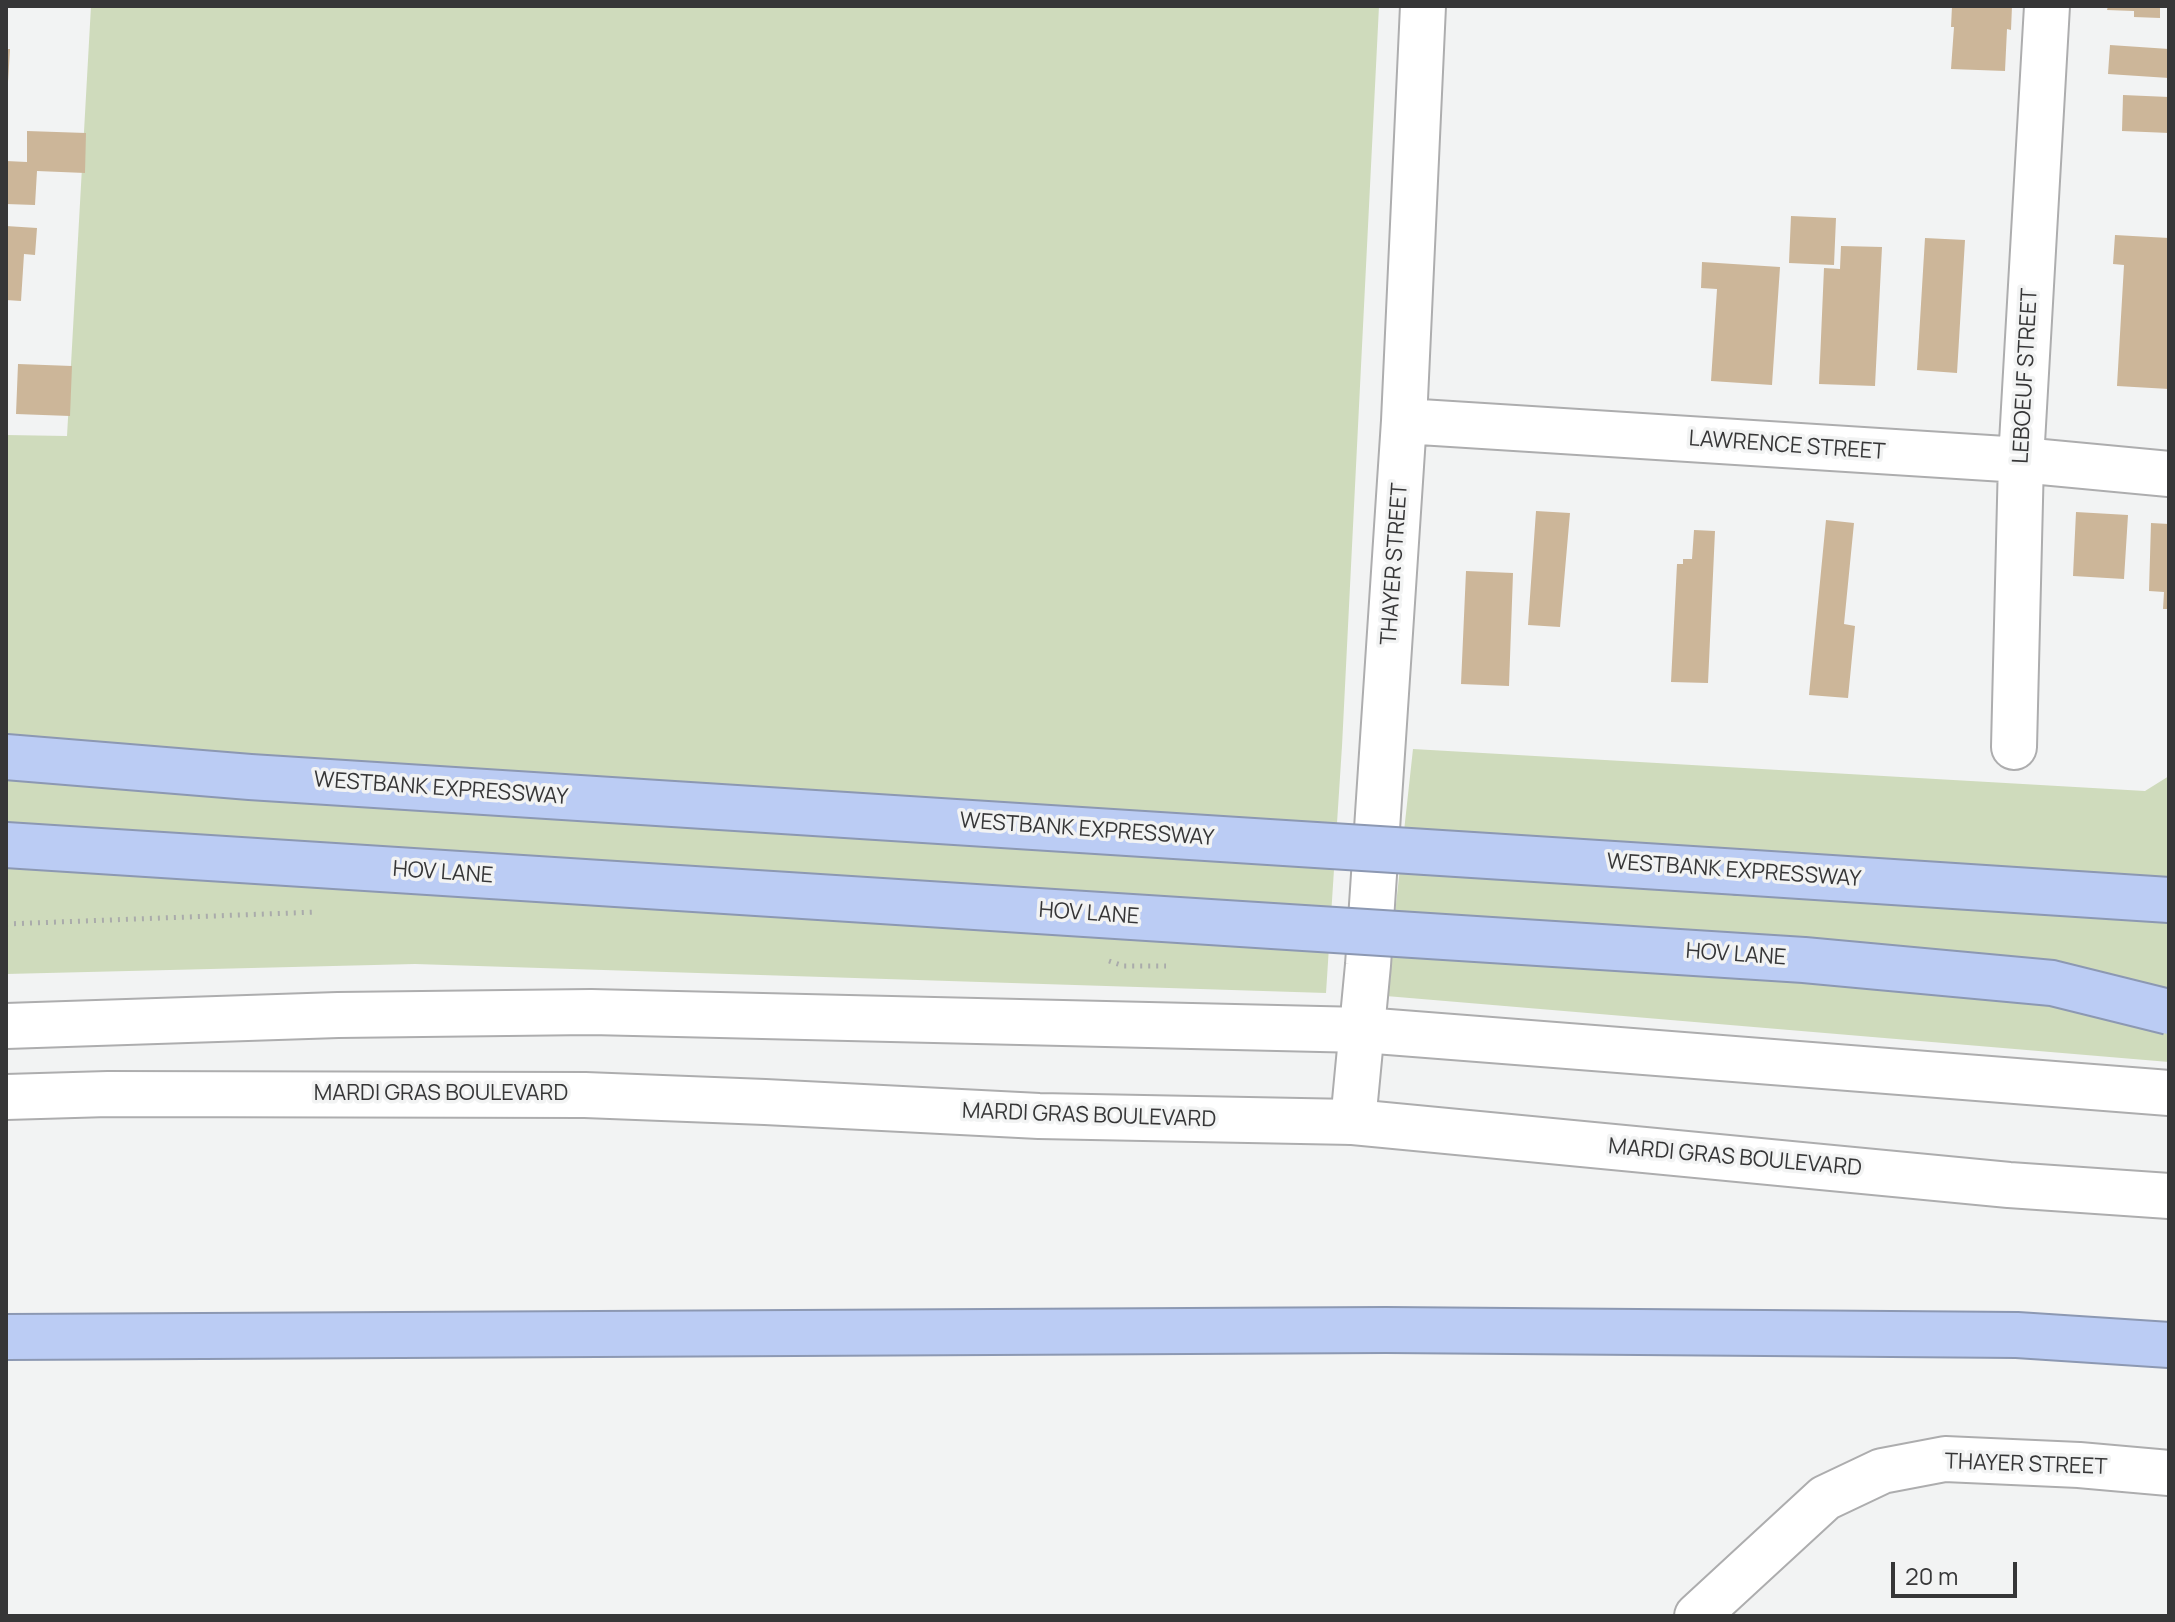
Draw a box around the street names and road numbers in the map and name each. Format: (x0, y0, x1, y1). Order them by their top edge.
street label: LEBOEUF STREET (2008, 288, 2044, 464)
street label: LAWRENCE STREET (1688, 426, 1886, 466)
street label: THAYER STREET (1376, 482, 1414, 646)
street label: WESTBANK EXPRESSWAY (313, 767, 569, 811)
street label: WESTBANK EXPRESSWAY (959, 808, 1215, 852)
street label: WESTBANK EXPRESSWAY (1606, 849, 1862, 893)
street label: HOV LANE (392, 856, 494, 890)
street label: HOV LANE (1038, 897, 1140, 931)
street label: HOV LANE (1685, 938, 1787, 972)
street label: MARDI GRAS BOULEVARD (314, 1081, 568, 1107)
street label: MARDI GRAS BOULEVARD (961, 1098, 1217, 1134)
street label: MARDI GRAS BOULEVARD (1607, 1134, 1863, 1182)
street label: THAYER STREET (1944, 1449, 2108, 1481)

